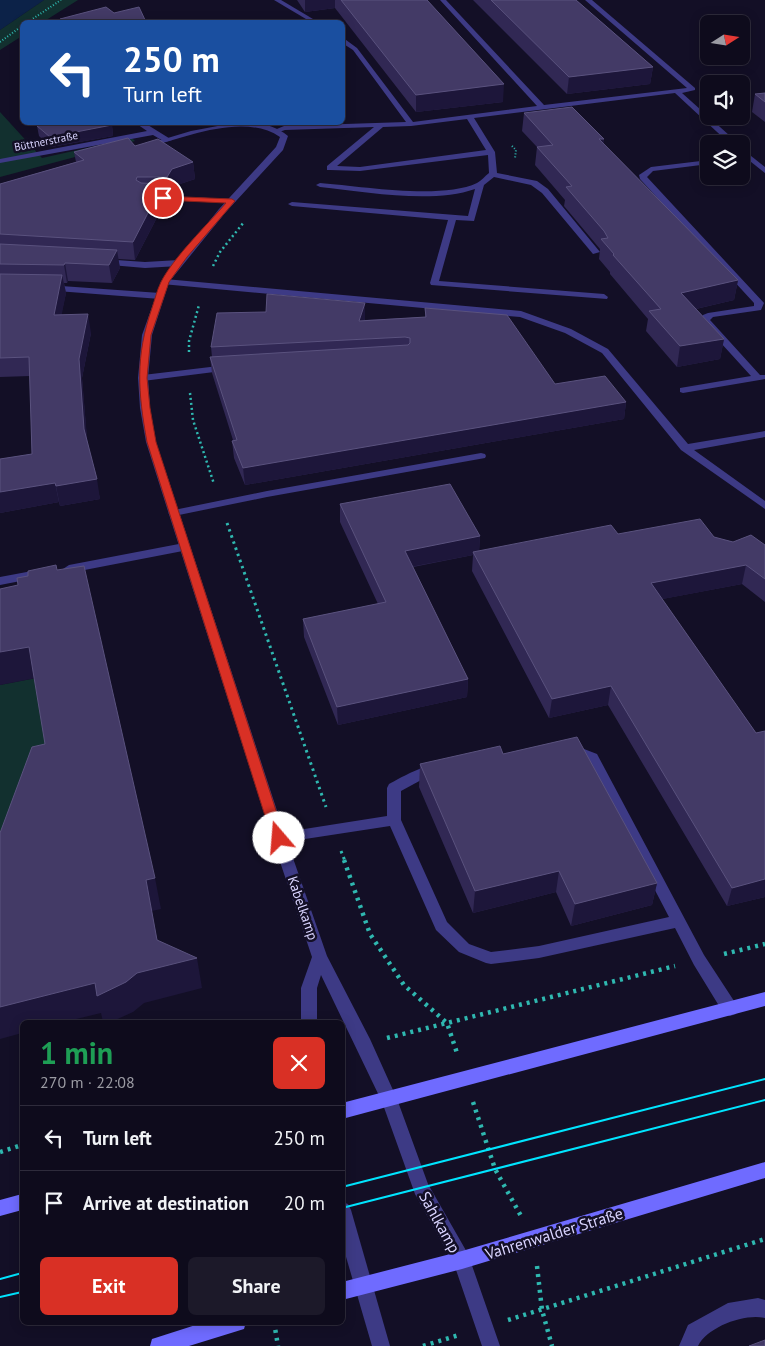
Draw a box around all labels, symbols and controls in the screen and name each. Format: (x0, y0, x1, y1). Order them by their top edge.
north arrow (700, 15, 750, 65)
map controls (700, 15, 750, 185)
text: 250 m (123, 36, 220, 82)
icon: left (40, 40, 105, 105)
button: sound (700, 75, 750, 125)
text: Turn left (123, 80, 202, 108)
street label: Büttnerstraße (13, 128, 80, 154)
button: layers (700, 135, 750, 185)
pin (142, 177, 184, 219)
icon: arrive (149, 184, 177, 212)
position arrow (252, 811, 304, 863)
street label: Kabelkamp (284, 874, 322, 942)
text: 1 min (40, 1033, 113, 1072)
button: close (273, 1037, 325, 1089)
text: 270 m · 22:08 (40, 1072, 135, 1092)
icon: left (40, 1124, 68, 1152)
text: Turn left (83, 1126, 152, 1150)
text: 250 m (273, 1126, 325, 1150)
street label: Sahlkamp (415, 1188, 465, 1256)
icon: arrive (40, 1189, 68, 1217)
text: Arrive at destination (83, 1191, 249, 1215)
text: 20 m (284, 1191, 325, 1215)
street label: Vahrenwalder Straße (482, 1203, 625, 1264)
button: Exit (40, 1257, 178, 1315)
button: Share (188, 1257, 325, 1315)

